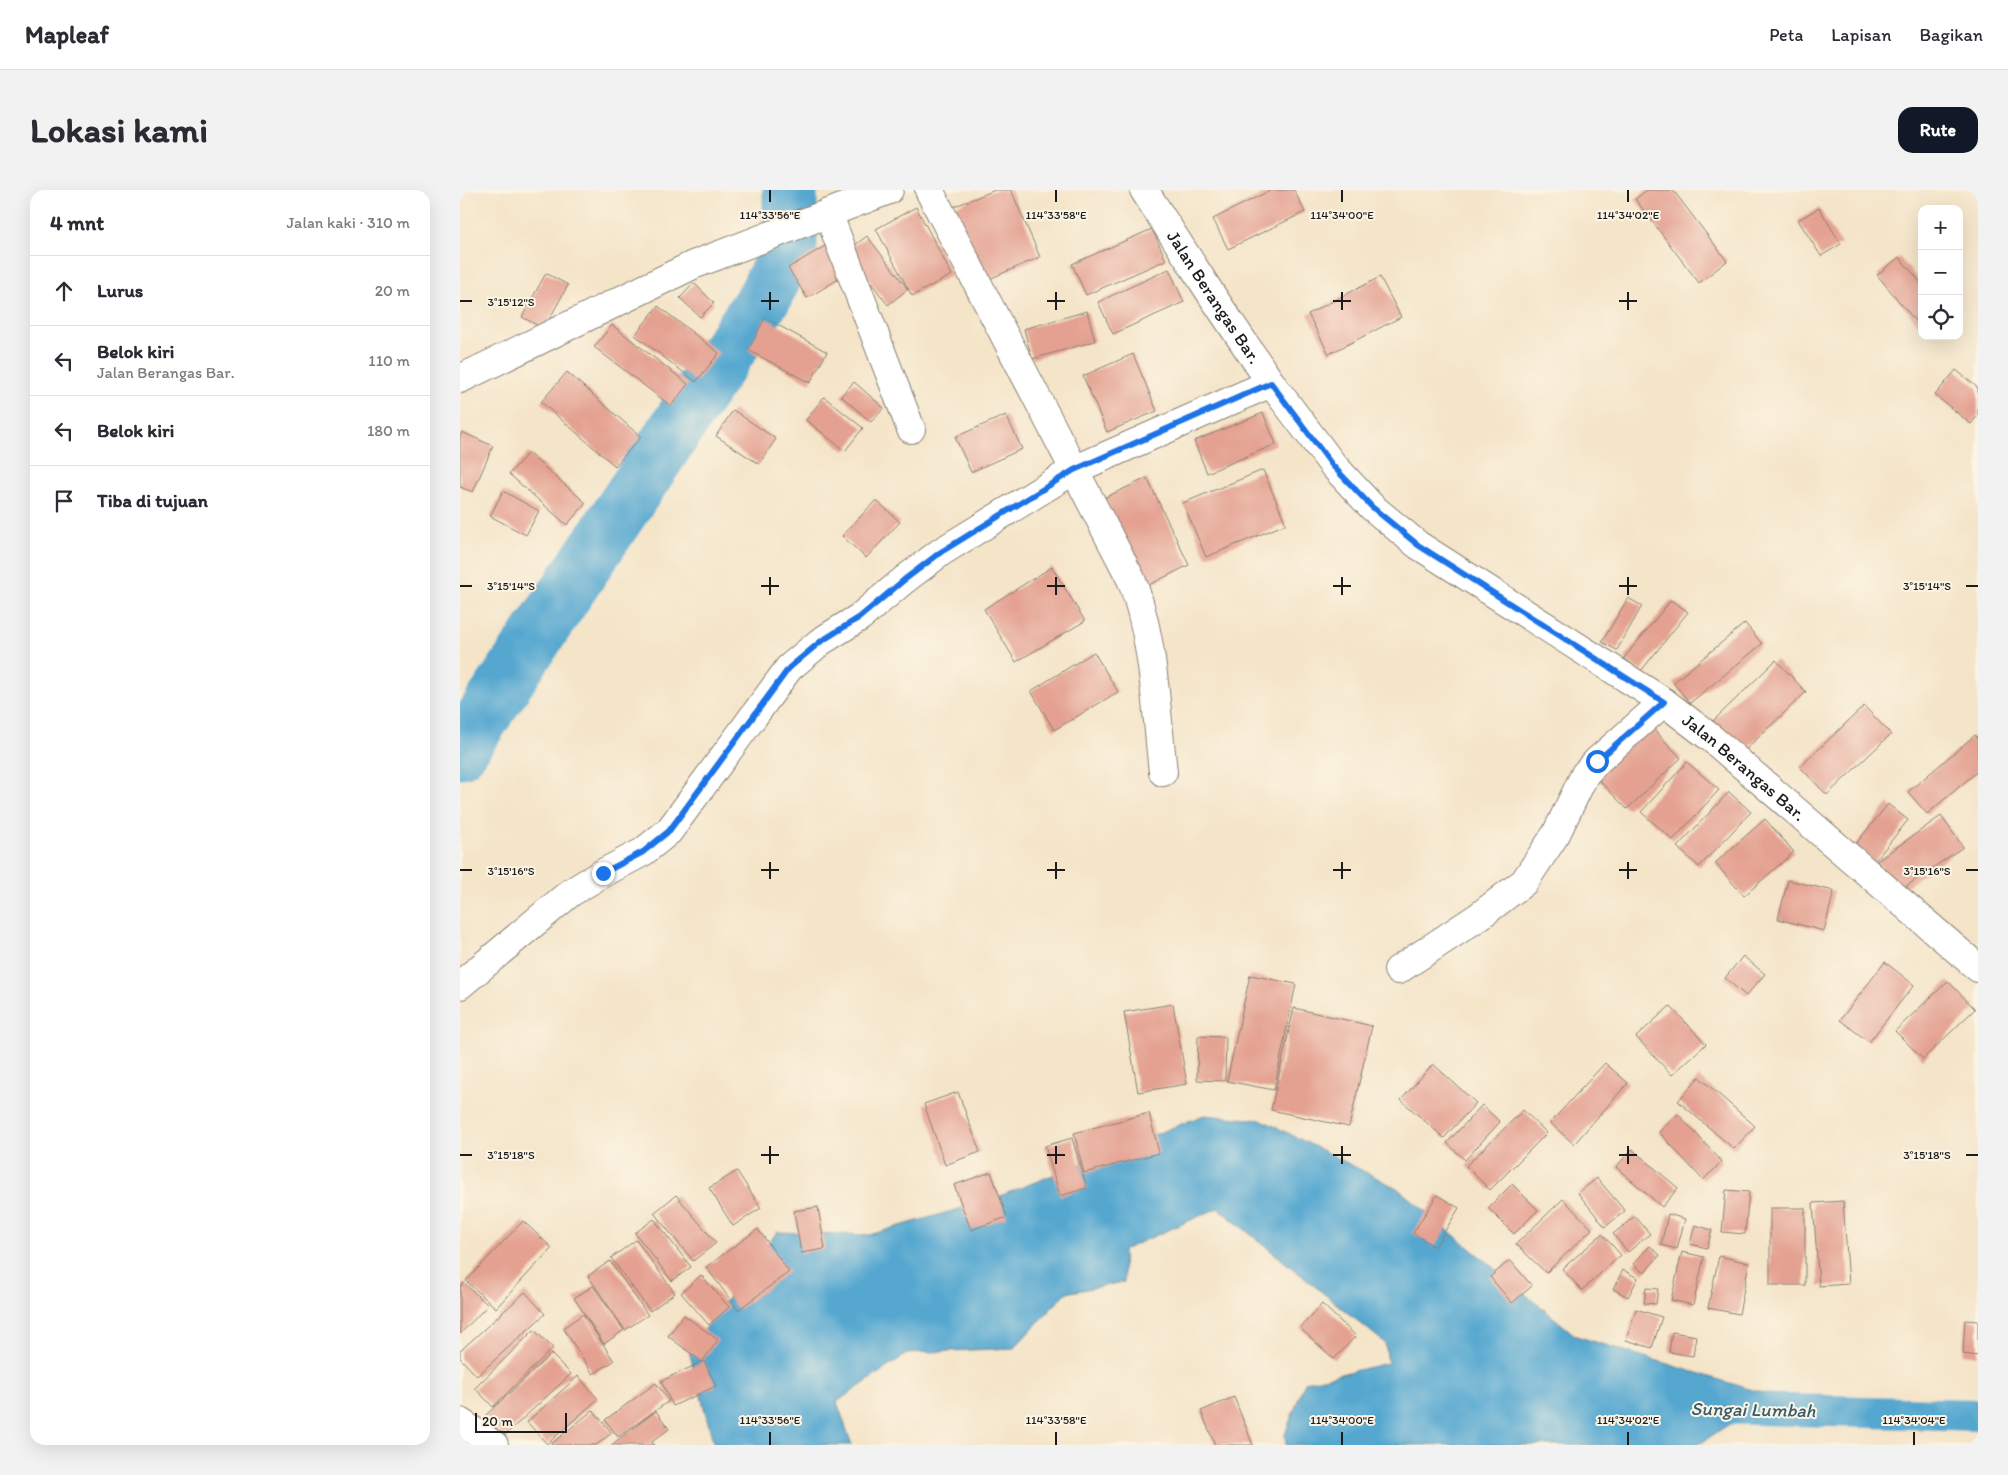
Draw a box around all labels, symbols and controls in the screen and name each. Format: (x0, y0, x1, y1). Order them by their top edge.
text: Mapleaf (25, 20, 109, 49)
text: Peta (1769, 24, 1803, 46)
text: Lapisan (1831, 24, 1891, 46)
text: Bagikan (1919, 24, 1983, 46)
button: Rute (1898, 107, 1978, 153)
text: Lokasi kami (30, 109, 208, 151)
map controls (1918, 205, 1963, 340)
button: + (1918, 205, 1963, 250)
text: 114°33'56"E (740, 208, 801, 222)
text: 114°33'58"E (1025, 208, 1087, 222)
text: 114°34'00"E (1310, 208, 1374, 222)
text: 114°34'02"E (1597, 208, 1660, 222)
text: 4 mnt (50, 210, 104, 235)
text: Jalan kaki · 310 m (287, 213, 410, 232)
street label: Jalan Berangas Bar. (1162, 226, 1266, 368)
button: − (1918, 250, 1963, 295)
icon: ahead (50, 277, 78, 305)
text: Lurus (97, 279, 143, 302)
text: 20 m (375, 281, 410, 300)
text: 3°15'12"S (487, 295, 535, 309)
button: locate (1918, 295, 1963, 340)
text: Belok kiri (97, 340, 174, 363)
icon: left (50, 347, 78, 375)
text: 110 m (368, 351, 410, 370)
text: Jalan Berangas Bar. (97, 363, 235, 382)
icon: left (50, 417, 78, 445)
text: Belok kiri (97, 419, 174, 442)
text: 180 m (367, 421, 410, 440)
icon: arrive (50, 487, 78, 515)
text: Tiba di tujuan (97, 489, 208, 512)
text: 3°15'14"S (487, 579, 535, 593)
text: 3°15'14"S (1903, 579, 1951, 593)
street label: Jalan Berangas Bar. (1678, 709, 1810, 826)
route start (1586, 750, 1609, 773)
route end (592, 862, 615, 885)
text: 3°15'16"S (487, 864, 535, 878)
text: 3°15'16"S (1903, 864, 1951, 878)
text: 3°15'18"S (487, 1148, 535, 1162)
text: 3°15'18"S (1903, 1148, 1951, 1162)
water label: Sungai Lumbah (1690, 1397, 1816, 1422)
scale bar (475, 1410, 568, 1433)
text: 20 m (482, 1413, 513, 1430)
text: 114°33'56"E (740, 1413, 801, 1427)
text: 114°33'58"E (1025, 1413, 1087, 1427)
text: 114°34'00"E (1310, 1413, 1374, 1427)
text: 114°34'02"E (1597, 1413, 1660, 1427)
text: 114°34'04"E (1882, 1413, 1946, 1427)

